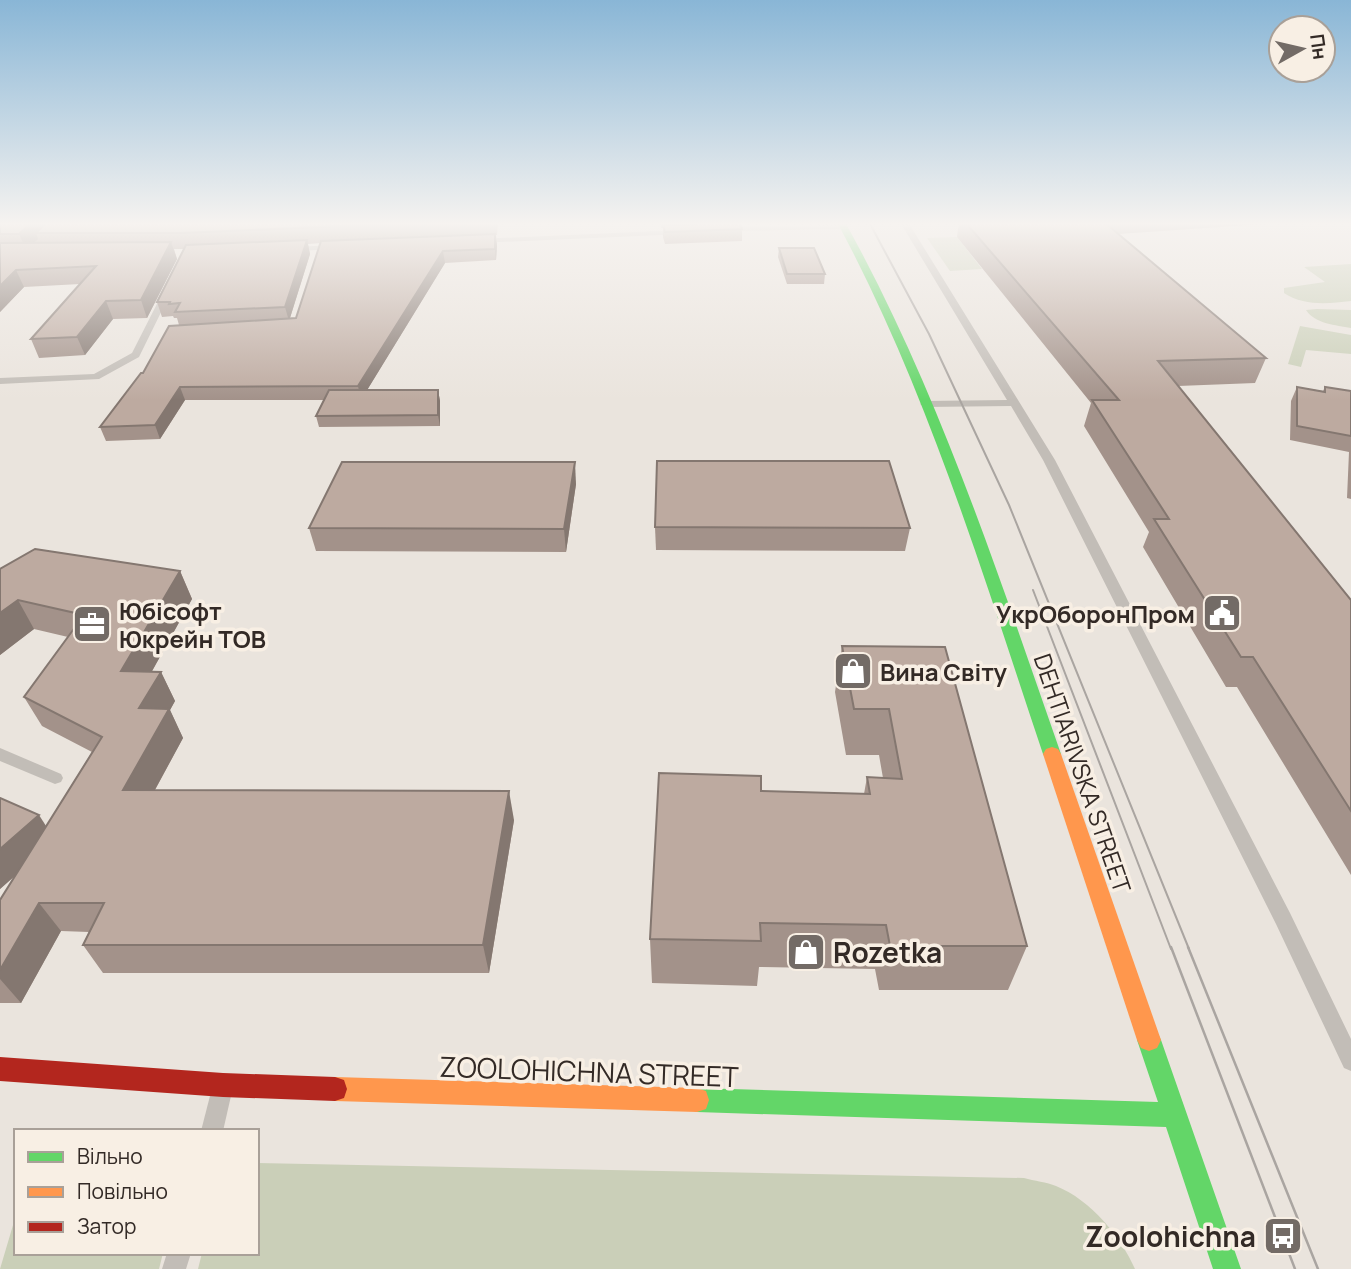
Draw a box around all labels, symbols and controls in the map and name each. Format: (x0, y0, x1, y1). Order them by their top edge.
north arrow (1267, 14, 1337, 84)
text: Пн (1304, 32, 1333, 61)
public building icon: УкрОборонПром (1201, 592, 1243, 634)
place label: Юбісофт Юкрейн ТОВ (119, 594, 266, 655)
place label: УкрОборонПром (996, 597, 1195, 630)
office icon: Юбісофт Юкрейн ТОВ (71, 603, 113, 645)
street label: DEHTIARIVSKA STREET (1027, 649, 1140, 898)
shop icon: Вина Світу (832, 650, 874, 692)
place label: Вина Світу (880, 655, 1008, 688)
shop icon: Rozetka (785, 931, 827, 973)
place label: Rozetka (833, 933, 942, 971)
street label: ZOOLOHICHNA STREET (439, 1047, 740, 1095)
legend (14, 1129, 259, 1255)
text: Вільно (77, 1142, 143, 1170)
text: Повільно (77, 1177, 168, 1205)
text: Затор (77, 1212, 136, 1240)
bus stop icon: Zoolohichna (1262, 1215, 1304, 1257)
place label: Zoolohichna (1085, 1217, 1256, 1255)

